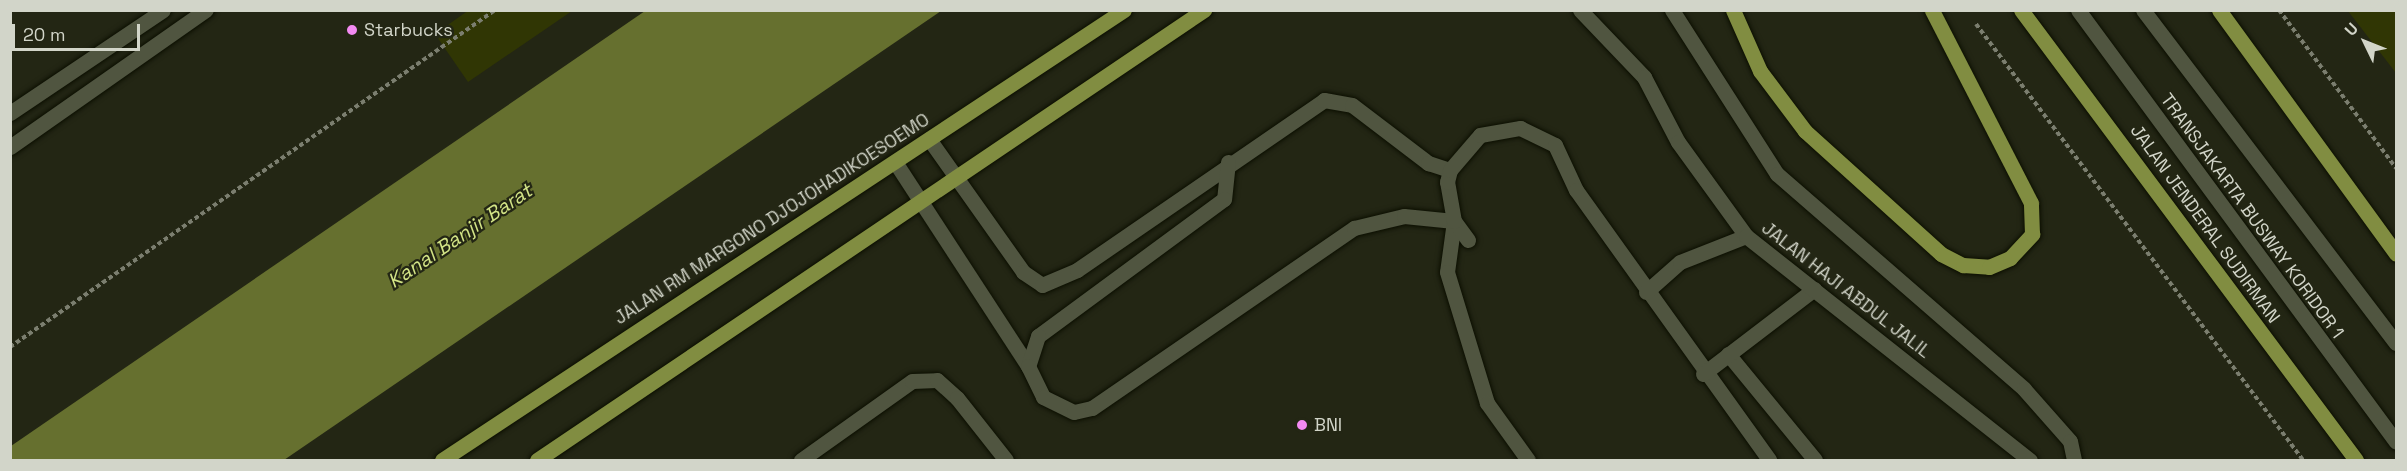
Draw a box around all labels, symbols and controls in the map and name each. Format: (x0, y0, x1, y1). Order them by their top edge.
scale bar (15, 12, 142, 50)
north arrow (2335, 12, 2395, 72)
text: U (2340, 18, 2363, 40)
place label: Starbucks (364, 19, 453, 41)
text: 20 m (23, 23, 66, 46)
marker: Starbucks (345, 23, 359, 37)
street label: TRANSJAKARTA BUSWAY KORIDOR 1 (2156, 89, 2348, 343)
street label: JALAN RM MARGONO DJOJOHADIKOESOEMO (610, 109, 934, 329)
street label: JALAN JENDERAL SUDIRMAN (2125, 120, 2285, 328)
water label: Kanal Banjir Barat (383, 179, 537, 293)
street label: JALAN HAJI ABDUL JALIL (1757, 217, 1935, 363)
place label: BNI (1314, 414, 1342, 436)
marker: BNI (1295, 418, 1309, 432)

